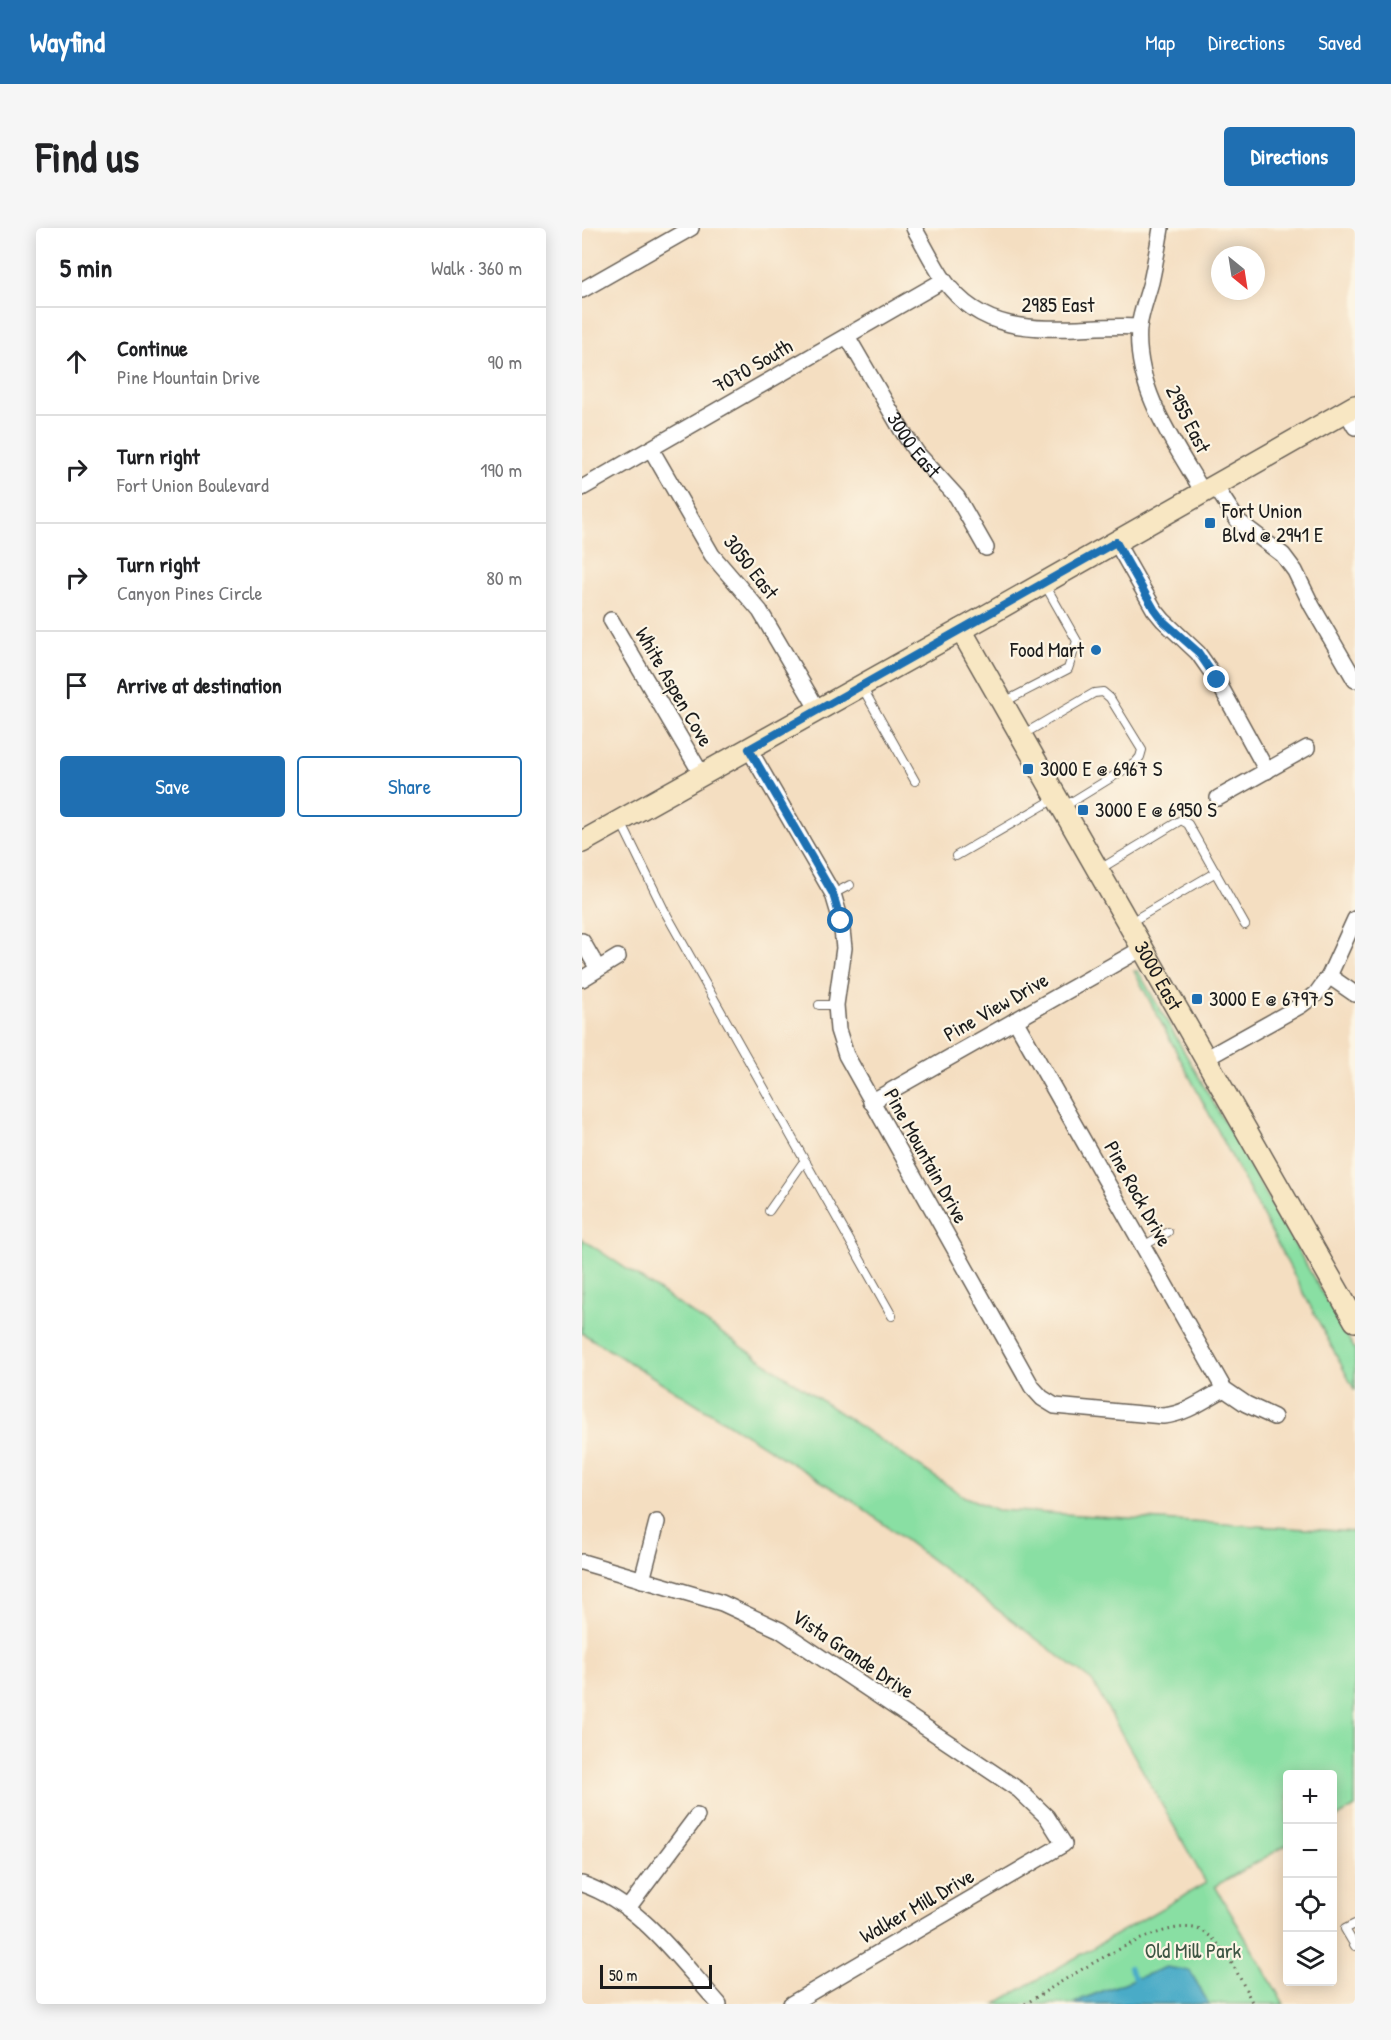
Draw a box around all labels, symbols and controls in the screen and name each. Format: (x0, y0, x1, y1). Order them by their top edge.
text: Wayfind (30, 23, 105, 61)
text: Map (1145, 28, 1175, 57)
text: Directions (1208, 28, 1285, 57)
text: Saved (1318, 28, 1361, 57)
button: Directions (1224, 127, 1355, 186)
text: Find us (36, 128, 139, 185)
north arrow (1211, 246, 1265, 300)
text: 5 min (60, 250, 112, 285)
text: Walk · 360 m (431, 254, 522, 281)
street label: 2985 East (1021, 290, 1095, 319)
street label: 7070 South (708, 331, 798, 400)
text: Continue (117, 333, 188, 363)
icon: ahead (60, 345, 93, 378)
text: 90 m (488, 348, 522, 375)
text: Pine Mountain Drive (117, 363, 260, 390)
street label: 2955 East (1159, 380, 1218, 459)
street label: 3000 East (880, 407, 948, 485)
text: Turn right (117, 441, 200, 471)
icon: right (60, 453, 93, 486)
text: 190 m (480, 456, 522, 483)
text: Fort Union Boulevard (117, 471, 269, 498)
place label: Fort Union Blvd @ 2941 E (1221, 496, 1323, 549)
marker: Fort Union Blvd @ 2941 E (1203, 516, 1217, 530)
street label: 3050 East (717, 528, 786, 606)
text: Turn right (117, 549, 200, 579)
icon: right (60, 561, 93, 594)
text: 80 m (486, 564, 522, 591)
text: Canyon Pines Circle (117, 579, 263, 606)
street label: White Aspen Cove (628, 622, 720, 752)
place label: Food Mart (1009, 635, 1085, 664)
marker: Food Mart (1089, 643, 1103, 657)
route end (1203, 666, 1229, 692)
icon: arrive (60, 669, 93, 702)
text: Arrive at destination (117, 670, 282, 700)
place label: 3000 E @ 6967 S (1040, 754, 1163, 783)
button: Save (60, 756, 285, 817)
button: Share (297, 756, 522, 817)
marker: 3000 E @ 6967 S (1021, 762, 1035, 776)
place label: 3000 E @ 6950 S (1095, 795, 1217, 824)
marker: 3000 E @ 6950 S (1076, 803, 1090, 817)
route start (827, 907, 853, 933)
street label: 3000 East (1127, 936, 1190, 1016)
street label: Pine View Drive (938, 965, 1053, 1048)
place label: 3000 E @ 6797 S (1209, 984, 1334, 1013)
marker: 3000 E @ 6797 S (1190, 992, 1204, 1006)
street label: Pine Mountain Drive (877, 1083, 976, 1229)
street label: Pine Rock Drive (1097, 1136, 1179, 1252)
street label: Vista Grande Drive (786, 1602, 920, 1705)
map controls (1283, 1770, 1337, 1986)
button: + (1283, 1770, 1337, 1824)
button: − (1283, 1824, 1337, 1878)
street label: Walker Mill Drive (854, 1861, 979, 1950)
button: locate (1283, 1878, 1337, 1932)
button: layers (1283, 1932, 1337, 1986)
park label: Old Mill Park (1145, 1936, 1242, 1965)
scale bar (600, 1962, 712, 1990)
text: 50 m (609, 1964, 638, 1986)

